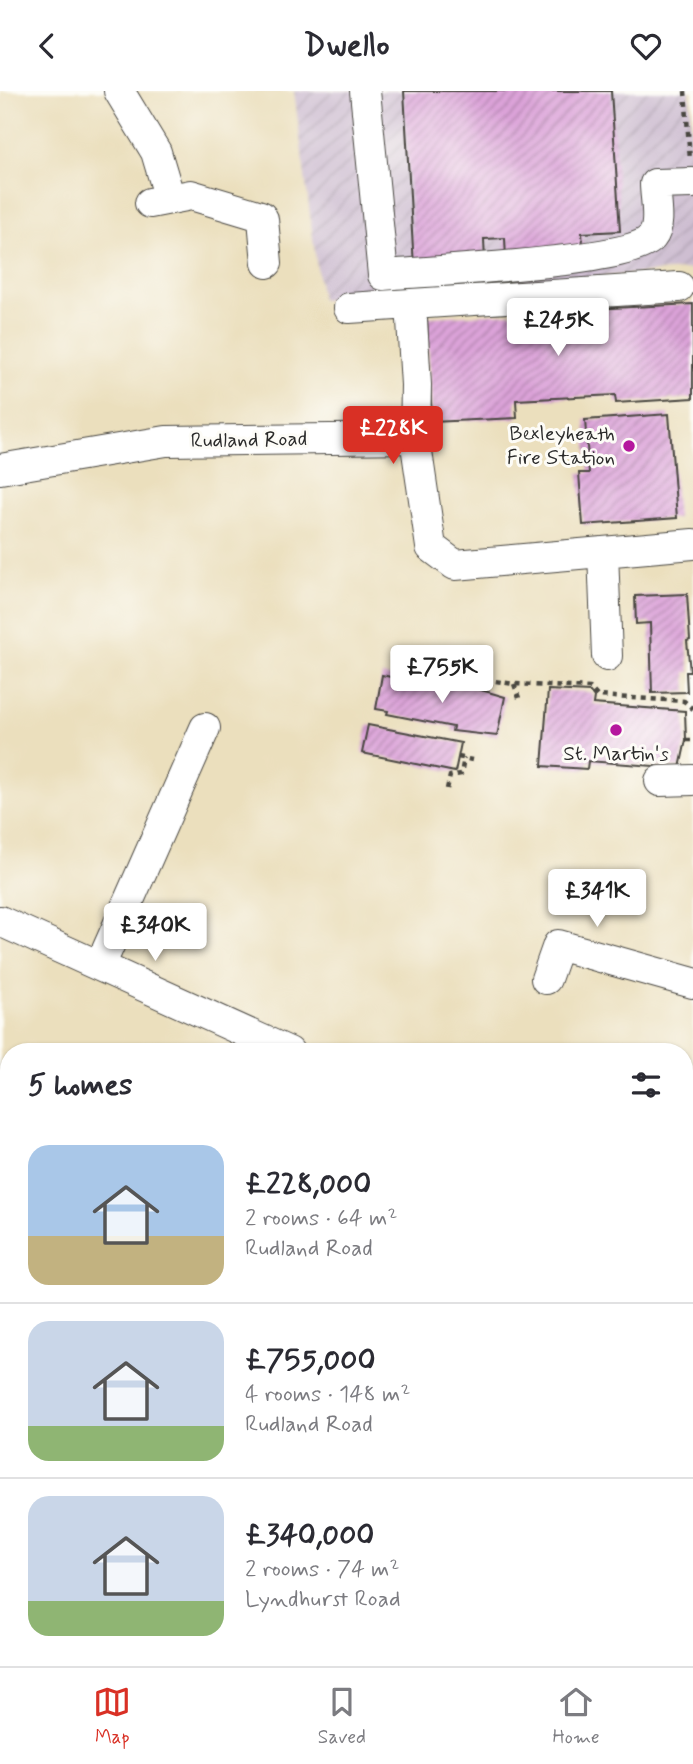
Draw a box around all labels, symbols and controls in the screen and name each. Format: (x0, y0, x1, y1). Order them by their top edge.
text: Dwello (303, 25, 390, 67)
icon: back (28, 27, 66, 65)
icon: heart (627, 27, 665, 65)
pin: £245K (509, 299, 607, 358)
text: £245K (523, 306, 593, 336)
pin: £228K (344, 407, 442, 466)
text: £228K (359, 414, 427, 444)
place label: Bexleyheath Fire Station (507, 420, 615, 472)
street label: Rudland Road (190, 425, 308, 455)
marker: Bexleyheath Fire Station (621, 438, 637, 454)
pin: £755K (393, 645, 491, 705)
text: £755K (406, 653, 478, 683)
marker: St. Martin's (608, 722, 624, 738)
place label: St. Martin's (563, 740, 669, 768)
pin: £341K (548, 869, 646, 929)
text: £341K (564, 877, 630, 907)
pin: £340K (106, 903, 204, 963)
text: £340K (120, 911, 190, 941)
text: 5 homes (28, 1066, 133, 1105)
icon: filters (627, 1066, 665, 1104)
text: £228,000 (245, 1165, 371, 1204)
icon: home (84, 1173, 168, 1257)
text: 2 rooms · 64 m² (245, 1204, 397, 1234)
text: Rudland Road (245, 1234, 373, 1264)
text: £755,000 (245, 1341, 375, 1380)
icon: home (84, 1349, 168, 1433)
text: 4 rooms · 148 m² (245, 1380, 410, 1410)
text: Rudland Road (245, 1410, 373, 1440)
text: £340,000 (245, 1516, 374, 1555)
icon: home (84, 1524, 168, 1608)
text: 2 rooms · 74 m² (245, 1555, 400, 1585)
text: Lyndhurst Road (245, 1585, 401, 1615)
tab: Map (93, 1683, 131, 1750)
tab: Saved (318, 1683, 366, 1750)
tab: Home (552, 1683, 600, 1750)

